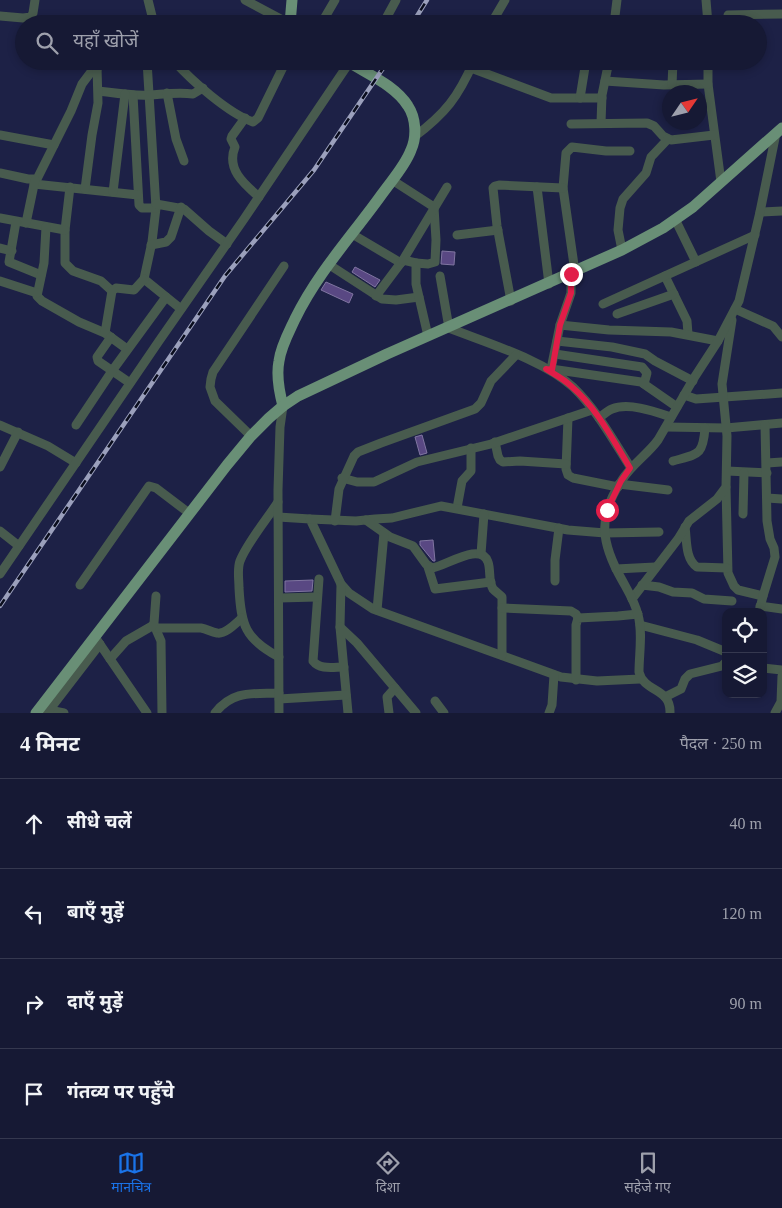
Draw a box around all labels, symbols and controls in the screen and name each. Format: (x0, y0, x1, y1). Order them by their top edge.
search box (15, 15, 767, 70)
icon: search (33, 29, 61, 57)
text: यहाँ खोजें (73, 30, 138, 51)
north arrow (662, 85, 707, 130)
route end (560, 263, 583, 286)
route start (596, 499, 619, 522)
map controls (722, 608, 767, 698)
button: locate (722, 608, 767, 653)
button: layers (722, 653, 767, 698)
text: 4 मिनट (20, 732, 80, 756)
text: पैदल · 250 m (680, 735, 762, 752)
icon: ahead (20, 810, 48, 838)
text: सीधे चलें (67, 811, 132, 832)
text: 40 m (730, 815, 762, 832)
icon: left (20, 900, 48, 928)
text: बाएँ मुड़ें (67, 901, 124, 922)
text: 120 m (722, 905, 762, 922)
icon: right (20, 990, 48, 1018)
text: दाएँ मुड़ें (67, 991, 123, 1012)
text: 90 m (730, 995, 762, 1012)
icon: arrive (20, 1080, 48, 1108)
text: गंतव्य पर पहुँचे (67, 1081, 174, 1102)
tab: मानचित्र (111, 1149, 151, 1198)
tab: दिशा (374, 1149, 402, 1198)
tab: सहेजे गए (624, 1149, 671, 1198)

